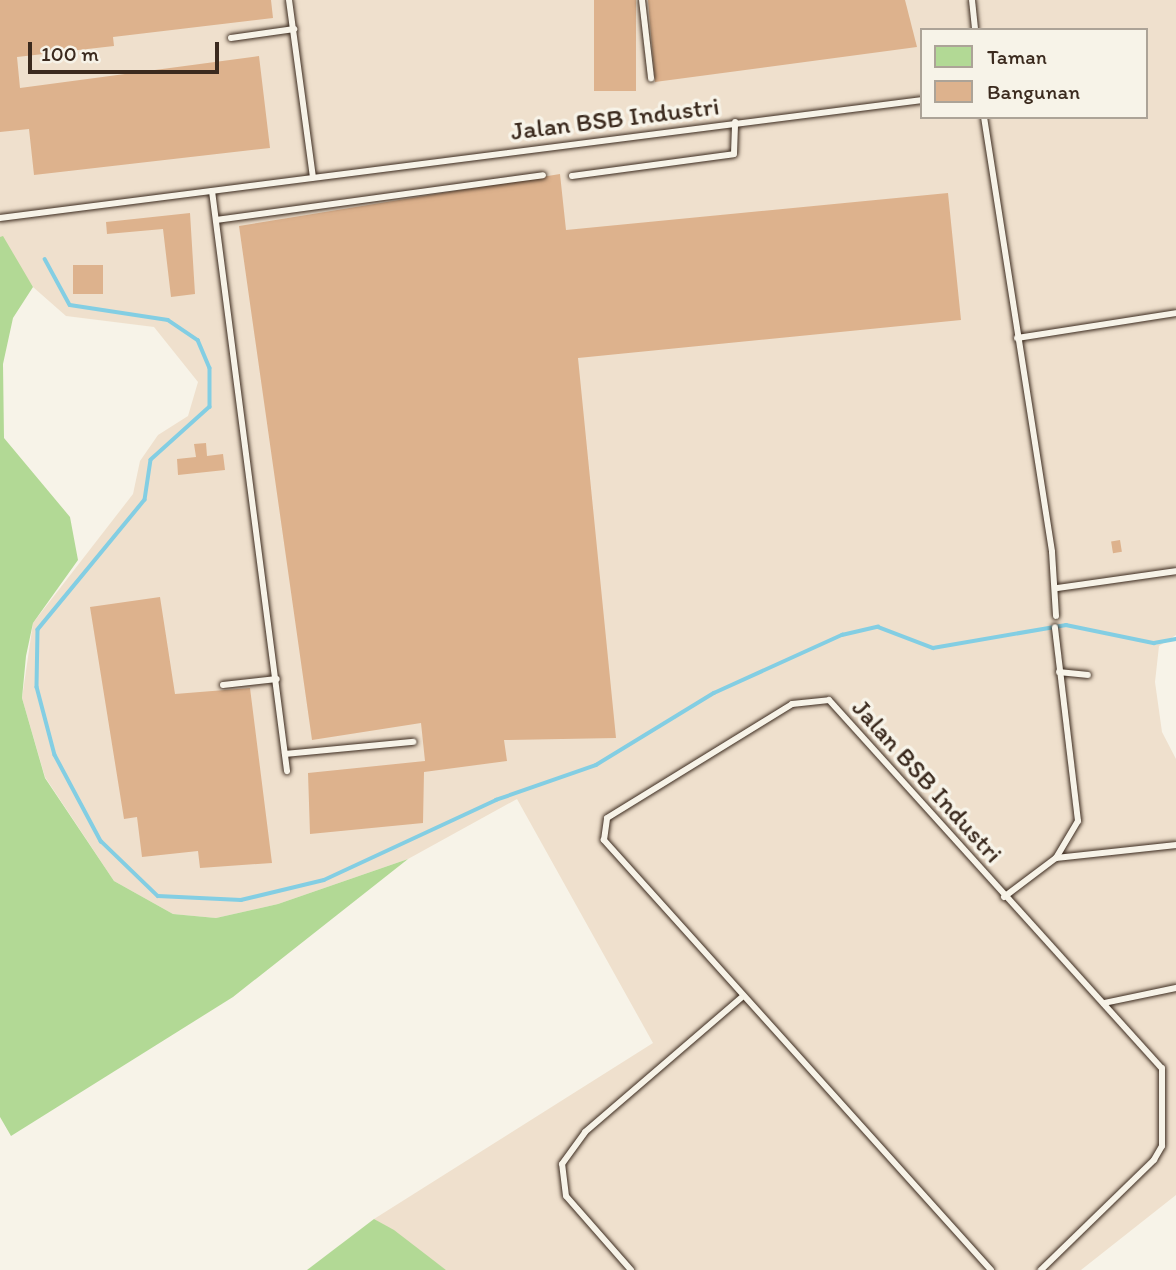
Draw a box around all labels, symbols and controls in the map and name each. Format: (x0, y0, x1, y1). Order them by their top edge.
scale bar (32, 28, 222, 72)
legend (920, 28, 1148, 119)
text: 100 m (41, 41, 99, 66)
text: Taman (987, 44, 1047, 69)
text: Bangunan (987, 79, 1080, 104)
street label: Jalan BSB Industri (509, 91, 721, 147)
street label: Jalan BSB Industri (845, 692, 1009, 870)

